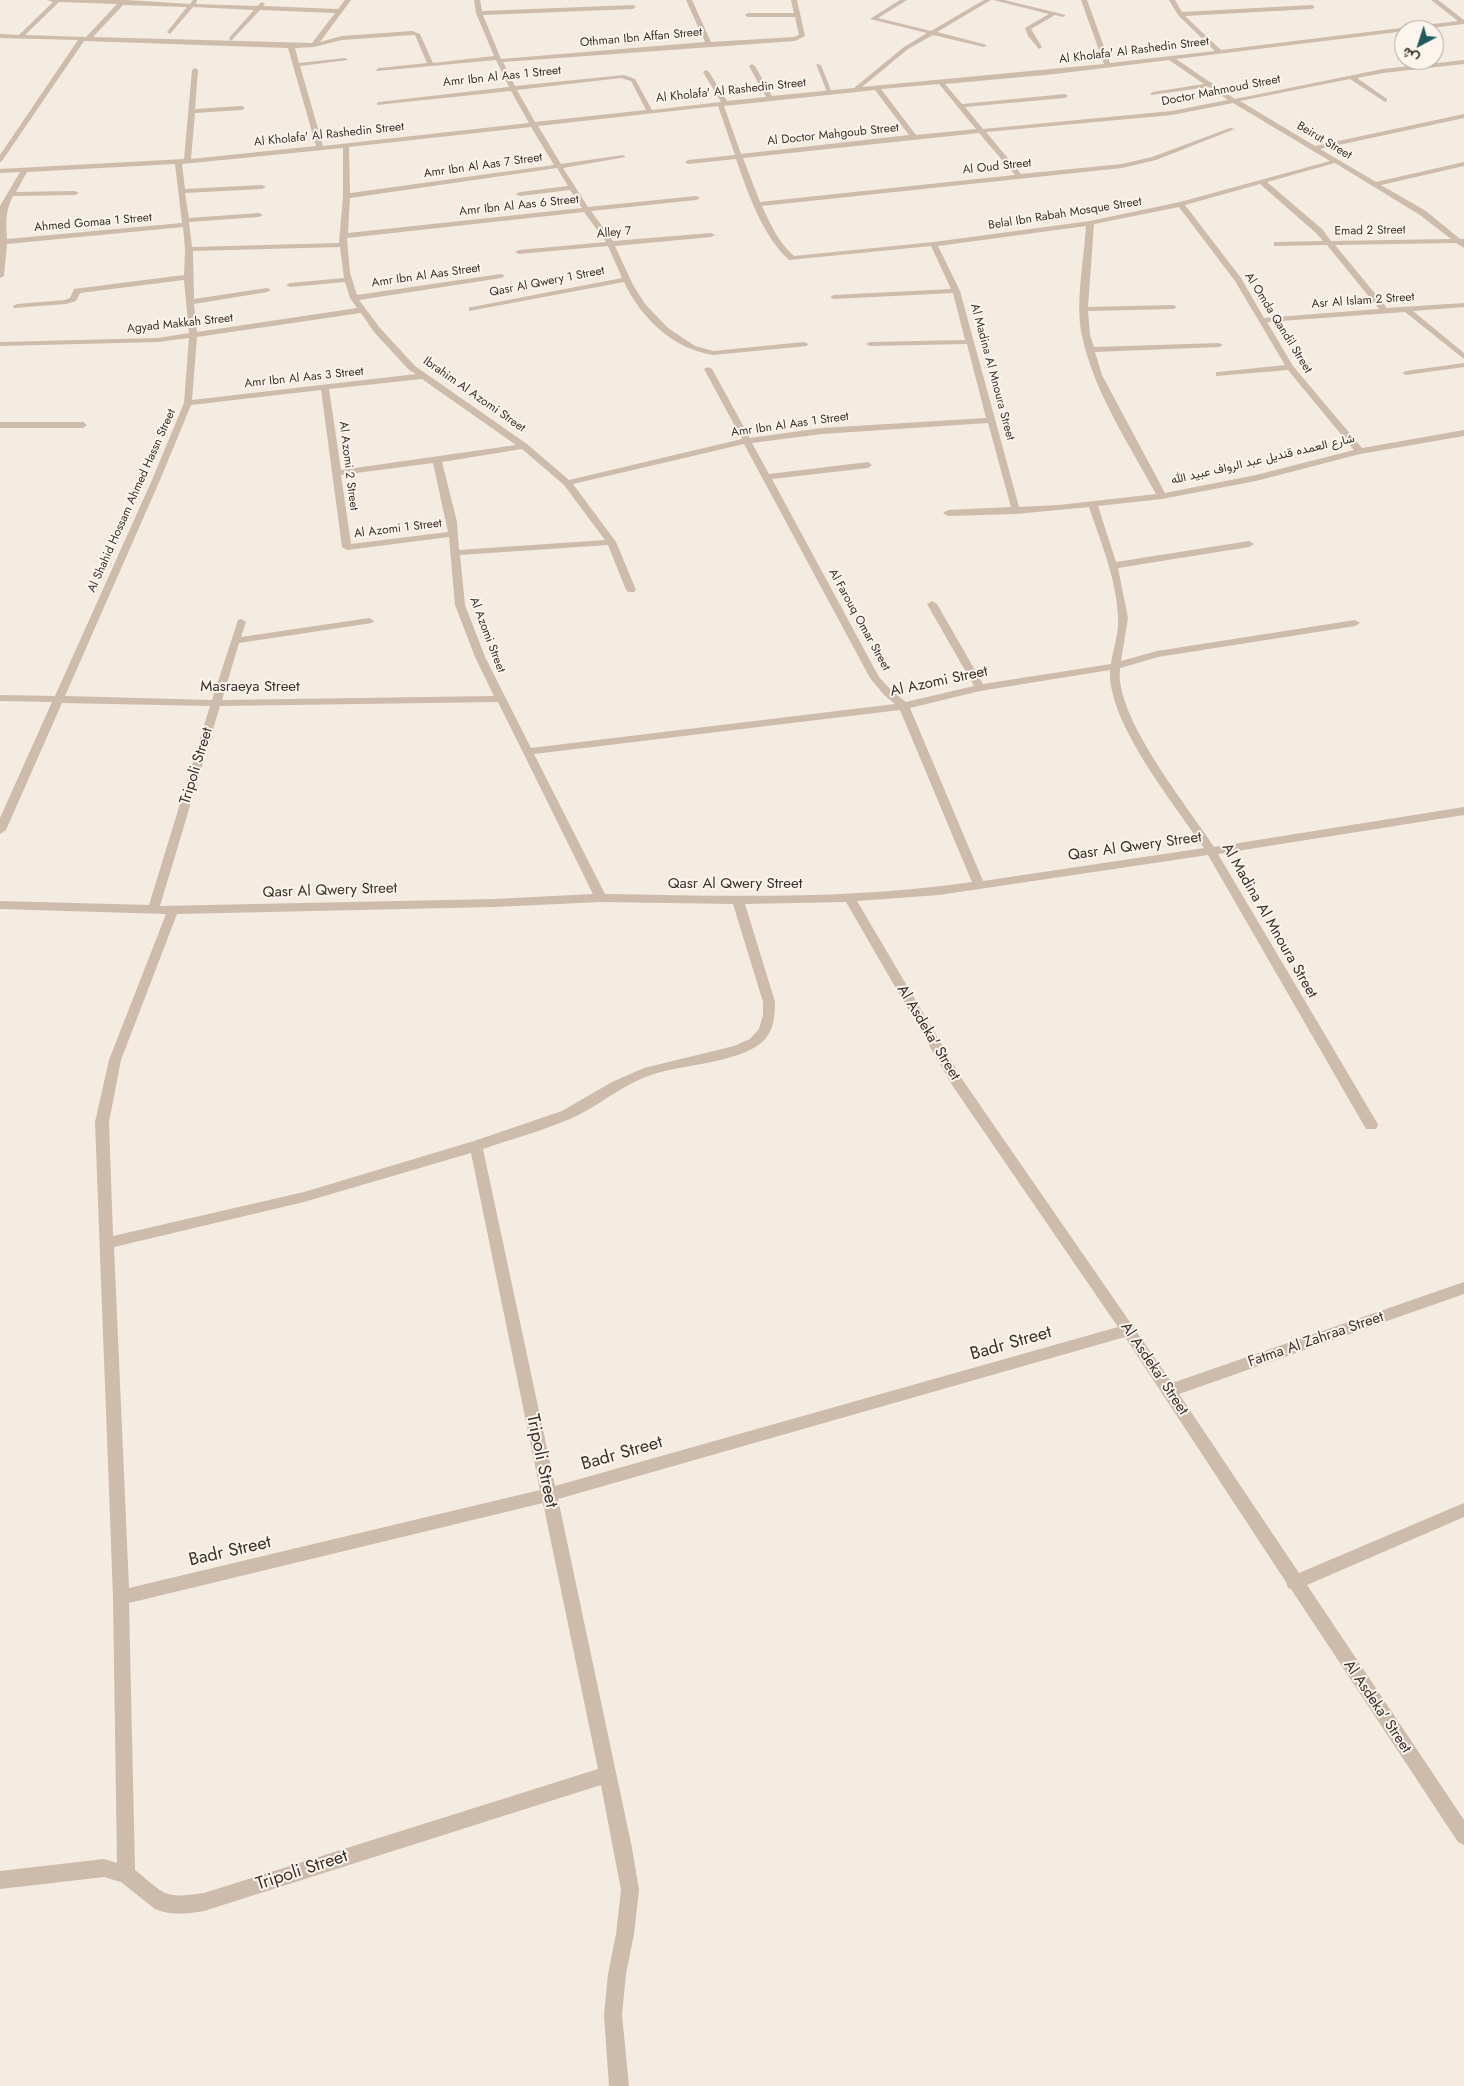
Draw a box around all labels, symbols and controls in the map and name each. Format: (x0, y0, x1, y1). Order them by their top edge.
north arrow (1394, 20, 1444, 70)
street label: Othman Ibn Affan Street (579, 25, 703, 51)
street label: Al Kholafa' Al Rashedin Street (1058, 35, 1210, 67)
text: ش (1397, 43, 1423, 69)
street label: Amr Ibn Al Aas 1 Street (442, 64, 562, 90)
street label: Doctor Mahmoud Street (1160, 72, 1282, 110)
street label: Al Kholafa' Al Rashedin Street (655, 76, 807, 106)
street label: Beirut Street (1294, 119, 1354, 163)
street label: Al Kholafa' Al Rashedin Street (253, 120, 405, 150)
street label: Al Doctor Mahgoub Street (766, 121, 900, 149)
street label: Amr Ibn Al Aas 7 Street (423, 151, 543, 181)
street label: Al Oud Street (962, 156, 1032, 178)
street label: Amr Ibn Al Aas 6 Street (458, 193, 580, 219)
street label: Belal Ibn Rabah Mosque Street (987, 195, 1143, 233)
street label: Ahmed Gomaa 1 Street (34, 211, 152, 235)
street label: Emad 2 Street (1334, 223, 1406, 239)
street label: Alley 7 (596, 224, 632, 242)
street label: Amr Ibn Al Aas Street (371, 261, 481, 291)
street label: Qasr Al Qwery 1 Street (488, 264, 606, 300)
street label: Al Omda Qandil Street (1241, 270, 1315, 376)
street label: Asr Al Islam 2 Street (1311, 290, 1415, 312)
street label: Al Madina Al Mnoura Street (967, 302, 1017, 442)
street label: Agyad Makkah Street (126, 311, 234, 337)
street label: Ibrahim Al Azomi Street (420, 354, 528, 436)
street label: Amr Ibn Al Aas 3 Street (244, 365, 364, 391)
street label: Al Shahid Hossam Ahmed Hassn Street (85, 407, 179, 595)
street label: Amr Ibn Al Aas 1 Street (730, 410, 850, 440)
street label: Al Azomi 2 Street (335, 421, 361, 511)
street label: شارع العمده قنديل عبد الرواف عبيد الله (1170, 432, 1356, 488)
street label: Al Azomi 1 Street (353, 516, 443, 542)
street label: Al Farouq Omar Street (825, 567, 893, 673)
street label: Al Azomi Street (466, 595, 508, 675)
street label: Al Azomi Street (889, 663, 989, 701)
street label: Masraeya Street (200, 678, 300, 696)
street label: Tripoli Street (177, 725, 217, 807)
street label: Qasr Al Qwery Street (1067, 829, 1203, 865)
street label: Al Madina Al Mnoura Street (1217, 840, 1321, 1002)
street label: Qasr Al Qwery Street (668, 875, 802, 893)
street label: Qasr Al Qwery Street (262, 880, 398, 902)
street label: Al Asdeka' Street (892, 982, 964, 1084)
street label: Fatma Al Zahraa Street (1246, 1308, 1386, 1372)
street label: Al Asdeka' Street (1116, 1319, 1192, 1419)
street label: Badr Street (968, 1322, 1054, 1366)
street label: Tripoli Street (521, 1412, 561, 1510)
street label: Badr Street (579, 1432, 665, 1476)
street label: Badr Street (187, 1532, 273, 1572)
street label: Al Asdeka' Street (1339, 1657, 1415, 1757)
street label: Tripoli Street (253, 1846, 351, 1896)

